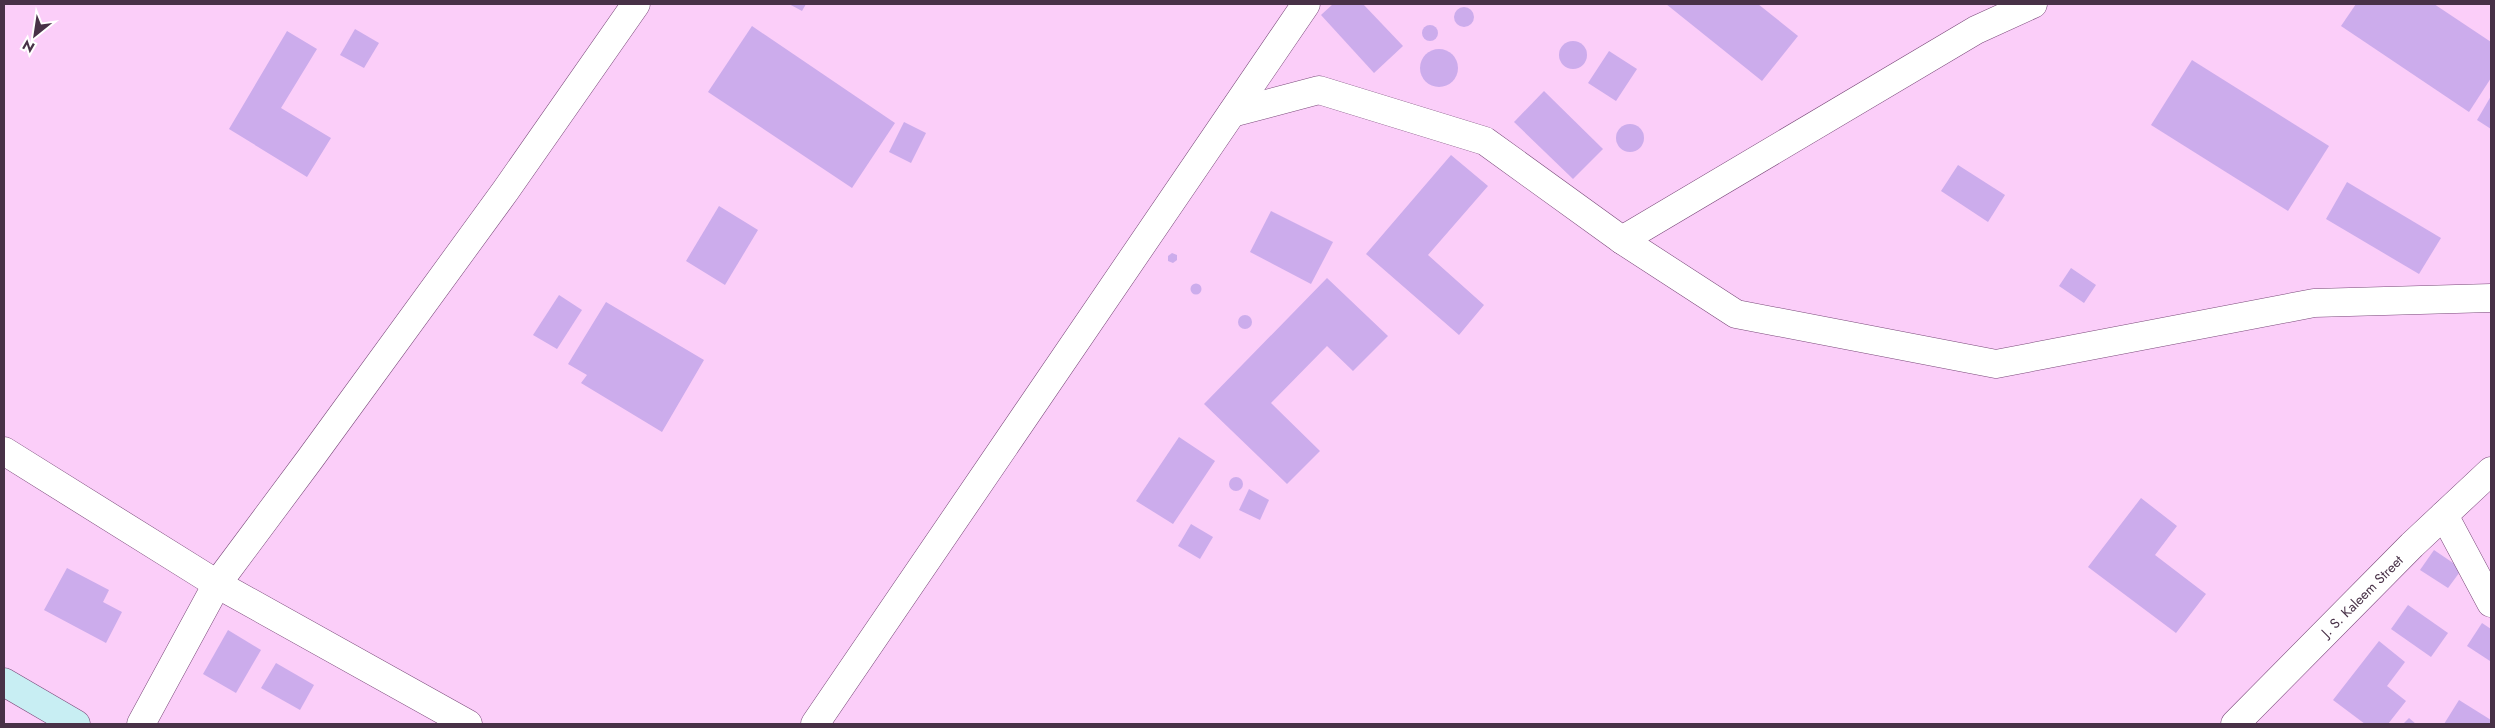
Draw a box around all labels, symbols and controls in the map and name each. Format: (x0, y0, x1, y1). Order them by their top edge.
north arrow (10, 10, 60, 60)
text: N (19, 35, 38, 58)
street label: J. S. Kaleem Street (2315, 550, 2408, 643)

